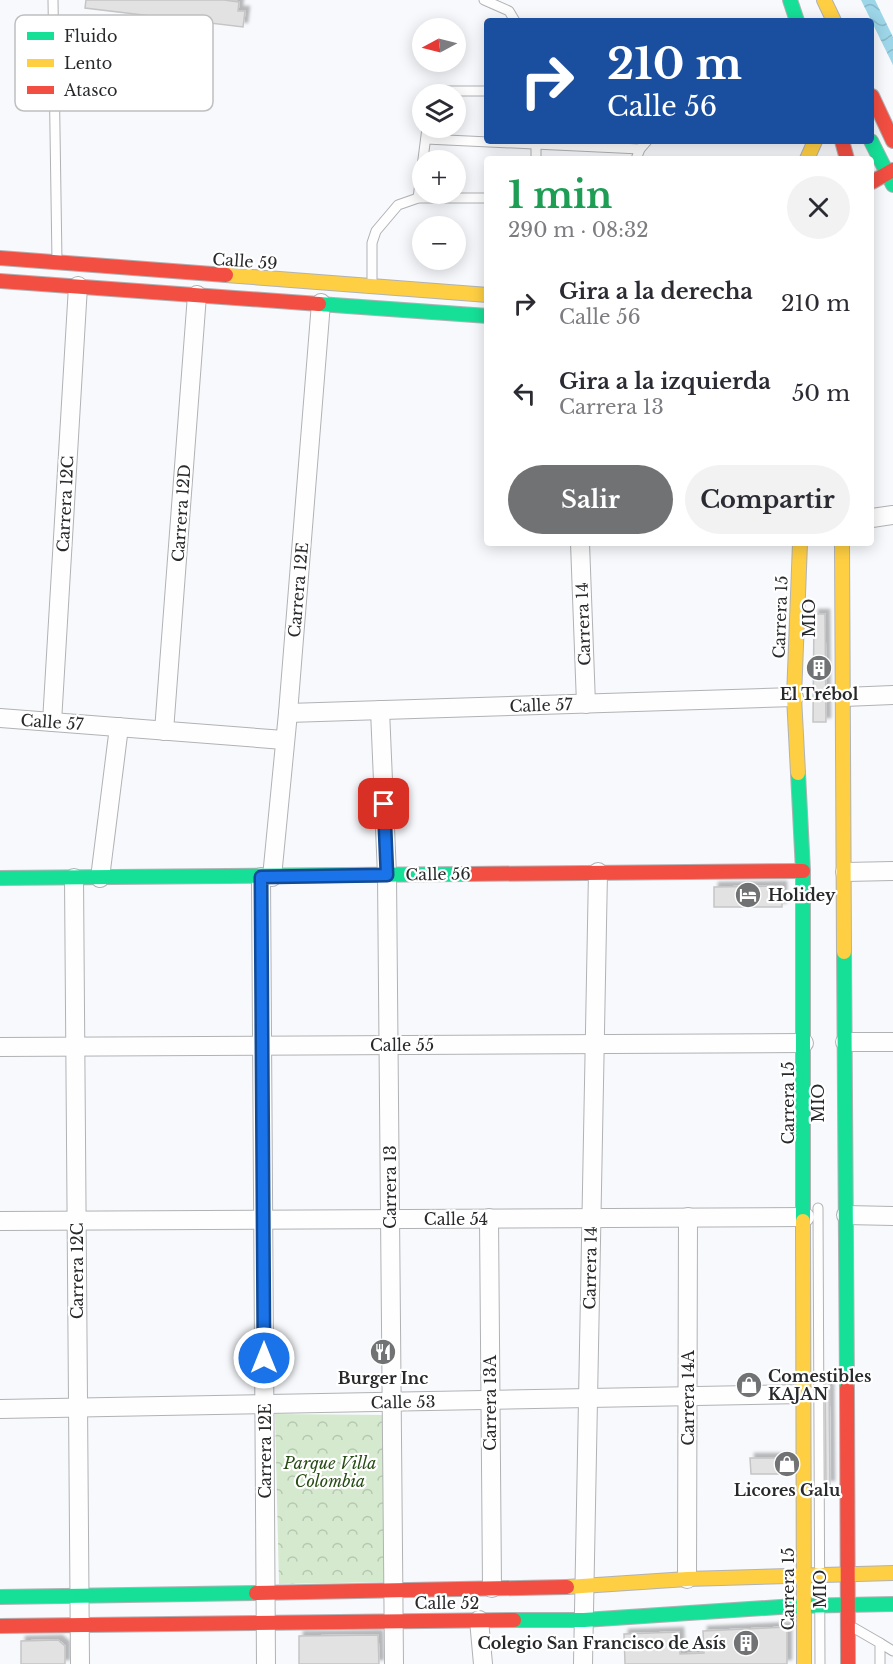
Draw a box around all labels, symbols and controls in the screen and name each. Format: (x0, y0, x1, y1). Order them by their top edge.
legend (15, 15, 213, 111)
north arrow (412, 18, 466, 72)
map controls (412, 18, 466, 270)
text: Fluido (64, 26, 117, 46)
text: 210 m (607, 38, 742, 90)
icon: right (508, 42, 586, 120)
text: Lento (64, 53, 112, 73)
text: Atasco (63, 80, 117, 100)
button: layers (412, 84, 466, 138)
text: Calle 56 (607, 90, 717, 123)
button: + (412, 150, 466, 204)
text: 1 min (508, 173, 612, 218)
button: close (787, 176, 850, 239)
button: − (412, 216, 466, 270)
text: 290 m · 08:32 (508, 218, 649, 242)
street label: Calle 59 (212, 249, 278, 273)
text: Gira a la derecha (559, 278, 753, 305)
icon: right (508, 287, 541, 320)
text: 210 m (781, 290, 850, 317)
text: Calle 56 (559, 305, 641, 329)
text: Gira a la izquierda (559, 368, 771, 395)
icon: left (508, 377, 541, 410)
text: 50 m (792, 380, 850, 407)
text: Carrera 13 (559, 395, 664, 419)
street label: Carrera 12C (52, 455, 78, 553)
street label: Carrera 12D (168, 463, 194, 563)
button: Salir (508, 465, 673, 534)
button: Compartir (685, 465, 850, 534)
street label: Carrera 12E (284, 542, 312, 638)
street label: Carrera 15 (769, 575, 791, 659)
street label: Carrera 14 (572, 582, 594, 666)
street label: MIO (799, 599, 819, 638)
building icon: El Trébol (804, 653, 834, 683)
place label: El Trébol (780, 684, 859, 704)
street label: Calle 57 (509, 694, 574, 716)
street label: Calle 57 (20, 710, 85, 734)
pin (358, 778, 409, 829)
icon: arrive (367, 787, 400, 820)
street label: Calle 56 (405, 863, 471, 885)
hotel icon: Holidey (733, 880, 763, 910)
place label: Holidey (768, 885, 836, 905)
street label: Calle 55 (370, 1035, 434, 1055)
street label: Carrera 15 (778, 1061, 798, 1145)
street label: MIO (808, 1084, 828, 1123)
street label: Carrera 13 (380, 1145, 400, 1229)
street label: Calle 54 (424, 1209, 488, 1229)
street label: Carrera 12C (67, 1223, 87, 1319)
street label: Carrera 14 (579, 1226, 601, 1310)
position arrow (232, 1326, 296, 1390)
restaurant icon: Burger Inc (368, 1337, 398, 1367)
street label: Carrera 14A (678, 1349, 698, 1446)
street label: Carrera 13A (480, 1354, 500, 1451)
place label: Comestibles KAJAN (768, 1366, 871, 1404)
place label: Burger Inc (338, 1368, 428, 1388)
shop icon: Comestibles KAJAN (734, 1370, 764, 1400)
street label: Calle 53 (370, 1391, 436, 1413)
street label: Carrera 12E (255, 1403, 275, 1499)
shop icon: Licores Galu (772, 1449, 802, 1479)
park label: Parque Villa Colombia (283, 1453, 376, 1491)
place label: Licores Galu (734, 1480, 841, 1500)
street label: Carrera 15 (778, 1547, 798, 1631)
street label: MIO (810, 1570, 830, 1609)
street label: Calle 52 (415, 1593, 479, 1613)
building icon: Colegio San Francisco de Asís (731, 1628, 761, 1658)
place label: Colegio San Francisco de Asís (478, 1633, 726, 1653)

